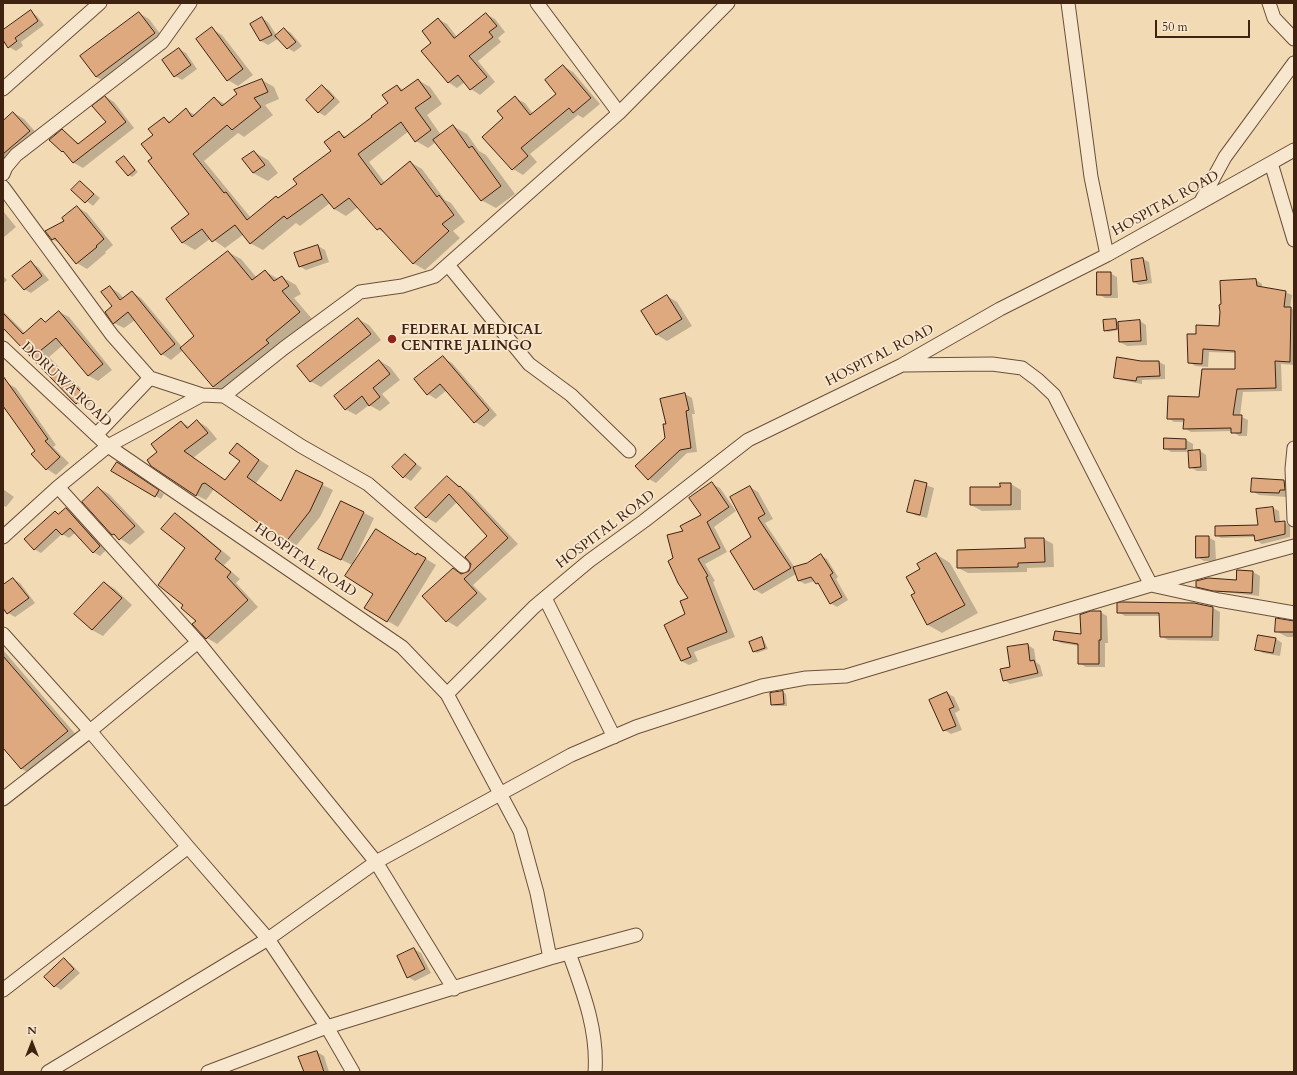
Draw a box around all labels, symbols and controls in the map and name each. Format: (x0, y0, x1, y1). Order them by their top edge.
scale bar (1157, 12, 1252, 38)
text: 50 m (1162, 19, 1188, 35)
street label: HOSPITAL ROAD (1110, 168, 1222, 240)
street label: HOSPITAL ROAD (823, 321, 937, 391)
place label: FEDERAL MEDICAL CENTRE JALINGO (401, 323, 543, 356)
marker: FEDERAL MEDICAL CENTRE JALINGO (386, 333, 398, 345)
street label: DORUWA ROAD (18, 339, 114, 431)
street label: HOSPITAL ROAD (553, 487, 659, 573)
street label: HOSPITAL ROAD (251, 521, 359, 601)
north arrow (12, 1023, 52, 1063)
text: N (27, 1023, 37, 1038)

